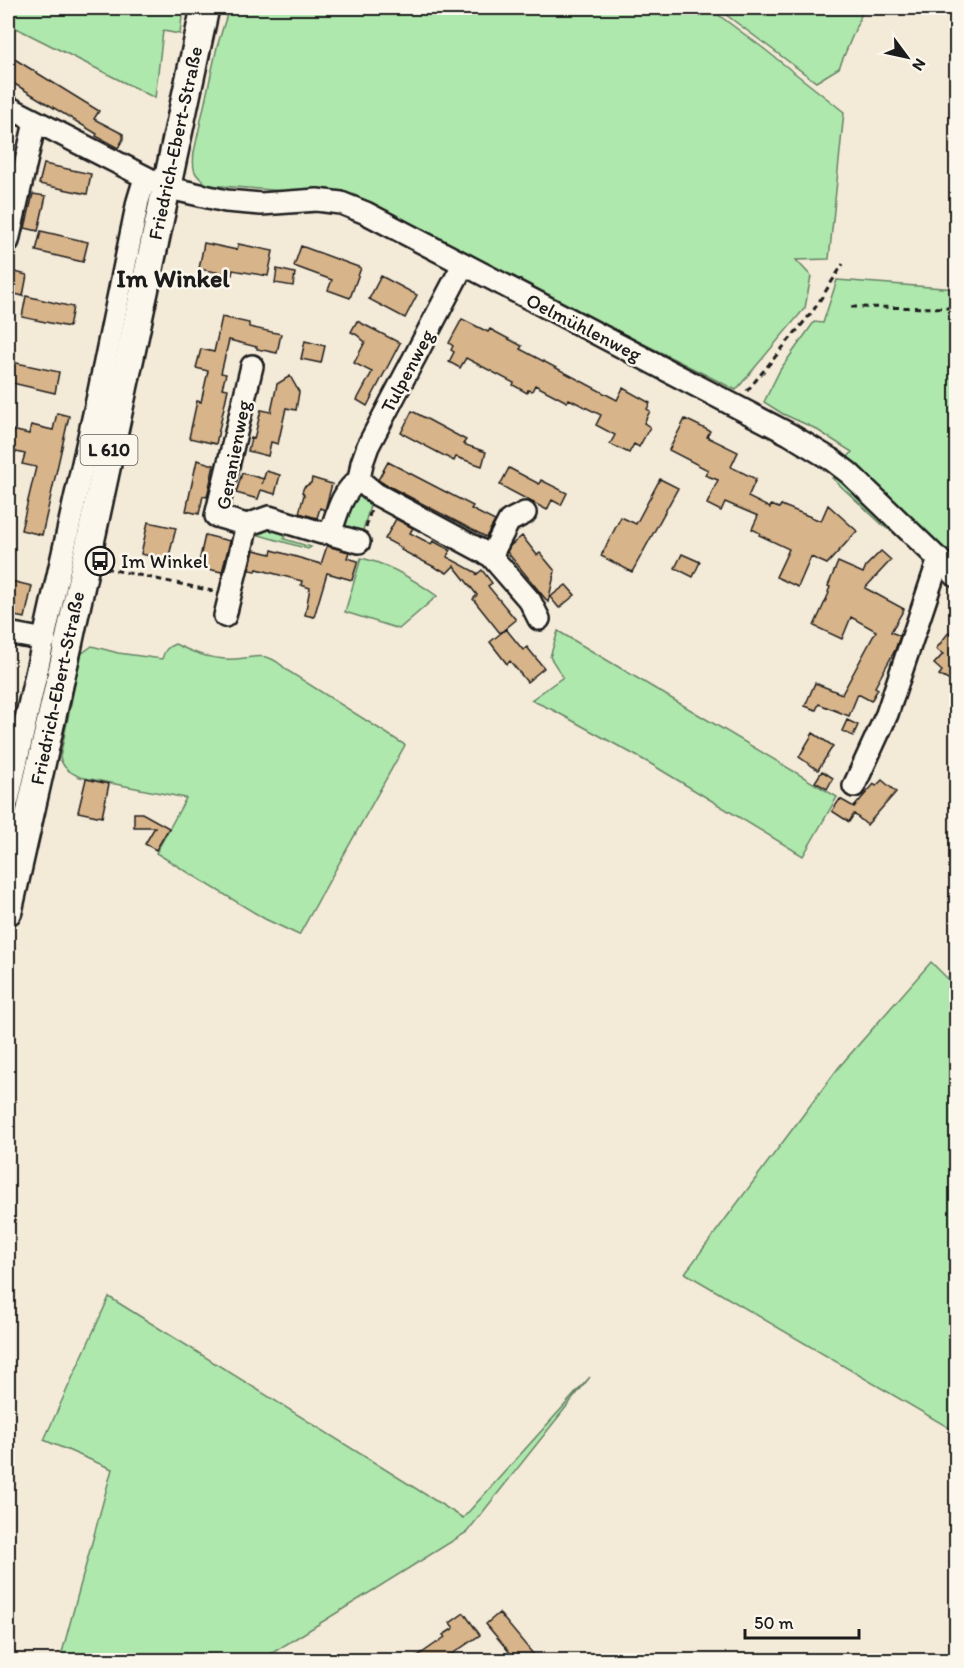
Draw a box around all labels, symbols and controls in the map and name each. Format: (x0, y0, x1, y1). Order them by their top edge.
north arrow (877, 27, 937, 87)
street label: Friedrich-Ebert-Straße (143, 44, 207, 242)
text: N (908, 55, 930, 75)
district label: Im Winkel (116, 262, 230, 294)
street label: Oelmühlenweg (522, 288, 647, 367)
street label: Tulpenweg (375, 325, 439, 417)
street label: Geranienweg (211, 397, 256, 512)
road number: L 610 (80, 435, 138, 465)
bus stop icon: Im Winkel (84, 545, 116, 577)
place label: Im Winkel (121, 549, 208, 573)
street label: Friedrich-Ebert-Straße (25, 589, 89, 787)
scale bar (745, 1602, 859, 1640)
text: 50 m (754, 1612, 794, 1634)

